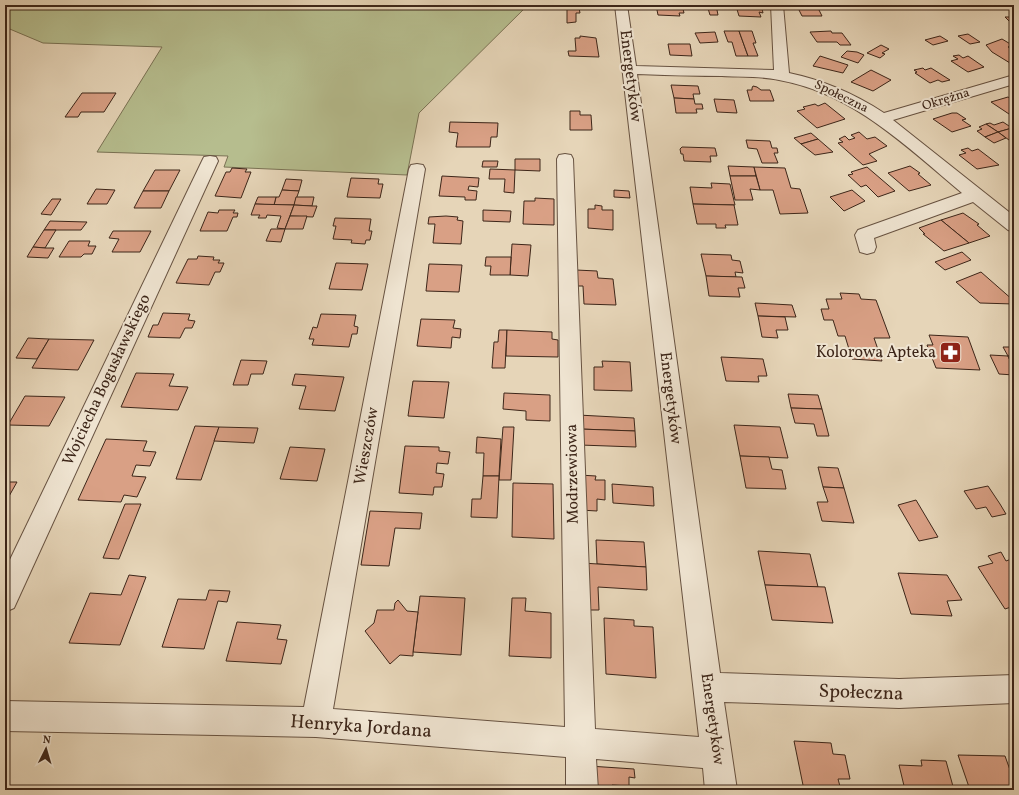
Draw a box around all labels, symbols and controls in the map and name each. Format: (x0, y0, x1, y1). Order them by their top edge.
street label: Energetyków (613, 29, 647, 124)
street label: Społeczna (811, 76, 871, 118)
street label: Okrężna (920, 84, 972, 116)
street label: Wojciecha Bogusławskiego (58, 291, 156, 469)
pharmacy icon: Kolorowa Apteka (938, 340, 964, 366)
place label: Kolorowa Apteka (816, 342, 936, 364)
street label: Energetyków (653, 351, 687, 446)
street label: Wieszczów (349, 405, 385, 487)
street label: Modrzewiowa (561, 424, 585, 524)
street label: Energetyków (695, 672, 729, 767)
street label: Społeczna (818, 679, 904, 707)
street label: Henryka Jordana (289, 709, 433, 745)
north arrow (26, 729, 66, 769)
text: N (42, 733, 51, 748)

